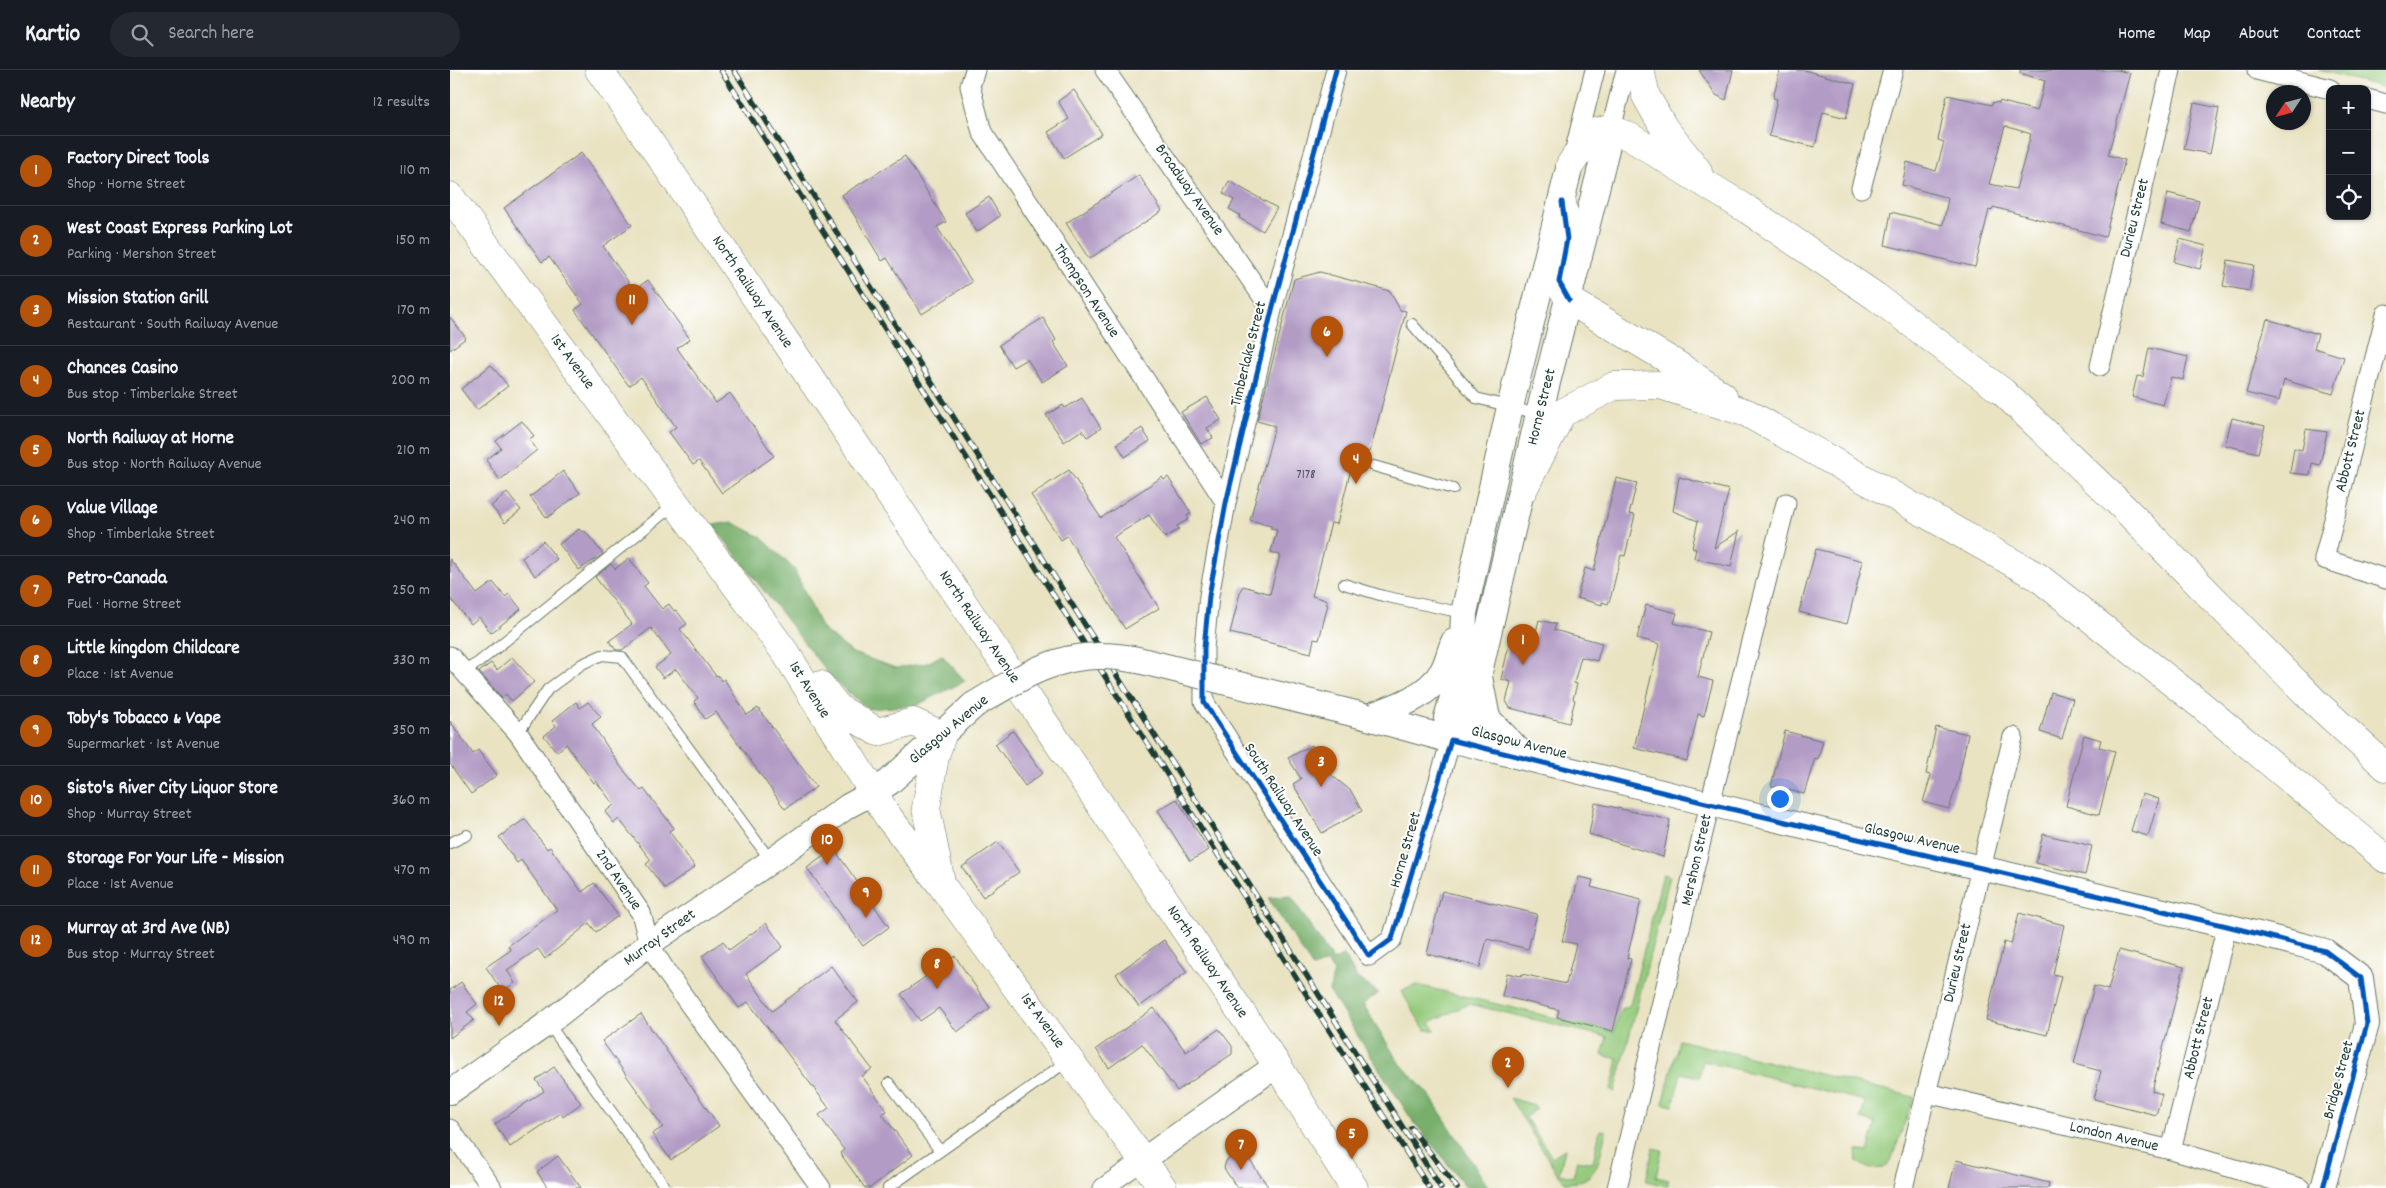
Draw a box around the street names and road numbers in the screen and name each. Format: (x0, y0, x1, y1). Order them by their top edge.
street label: Broadway Avenue (1149, 139, 1229, 241)
street label: Durieu Street (2114, 176, 2156, 260)
street label: North Railway Avenue (706, 231, 798, 353)
street label: Thompson Avenue (1047, 239, 1125, 343)
street label: Timberlake Street (1225, 299, 1273, 409)
street label: 1st Avenue (544, 330, 600, 394)
street label: Horne Street (1521, 366, 1563, 448)
street label: Abbott Street (2330, 407, 2372, 495)
street label: North Railway Avenue (933, 566, 1025, 688)
street label: 1st Avenue (782, 657, 836, 723)
street label: Glasgow Avenue (904, 690, 994, 770)
street label: Glasgow Avenue (1469, 720, 1569, 766)
street label: South Railway Avenue (1237, 738, 1329, 862)
street label: Horne Street (1384, 809, 1428, 891)
street label: Mershon Street (1675, 812, 1719, 908)
street label: Glasgow Avenue (1862, 817, 1962, 861)
street label: 2nd Avenue (589, 845, 647, 915)
street label: North Railway Avenue (1161, 901, 1253, 1023)
street label: Murray Street (619, 904, 701, 972)
street label: Durieu Street (1938, 921, 1978, 1005)
street label: 1st Avenue (1014, 989, 1070, 1053)
street label: Abbott Street (2178, 994, 2220, 1082)
street label: Bridge Street (2317, 1038, 2361, 1122)
street label: London Avenue (2067, 1116, 2161, 1158)

